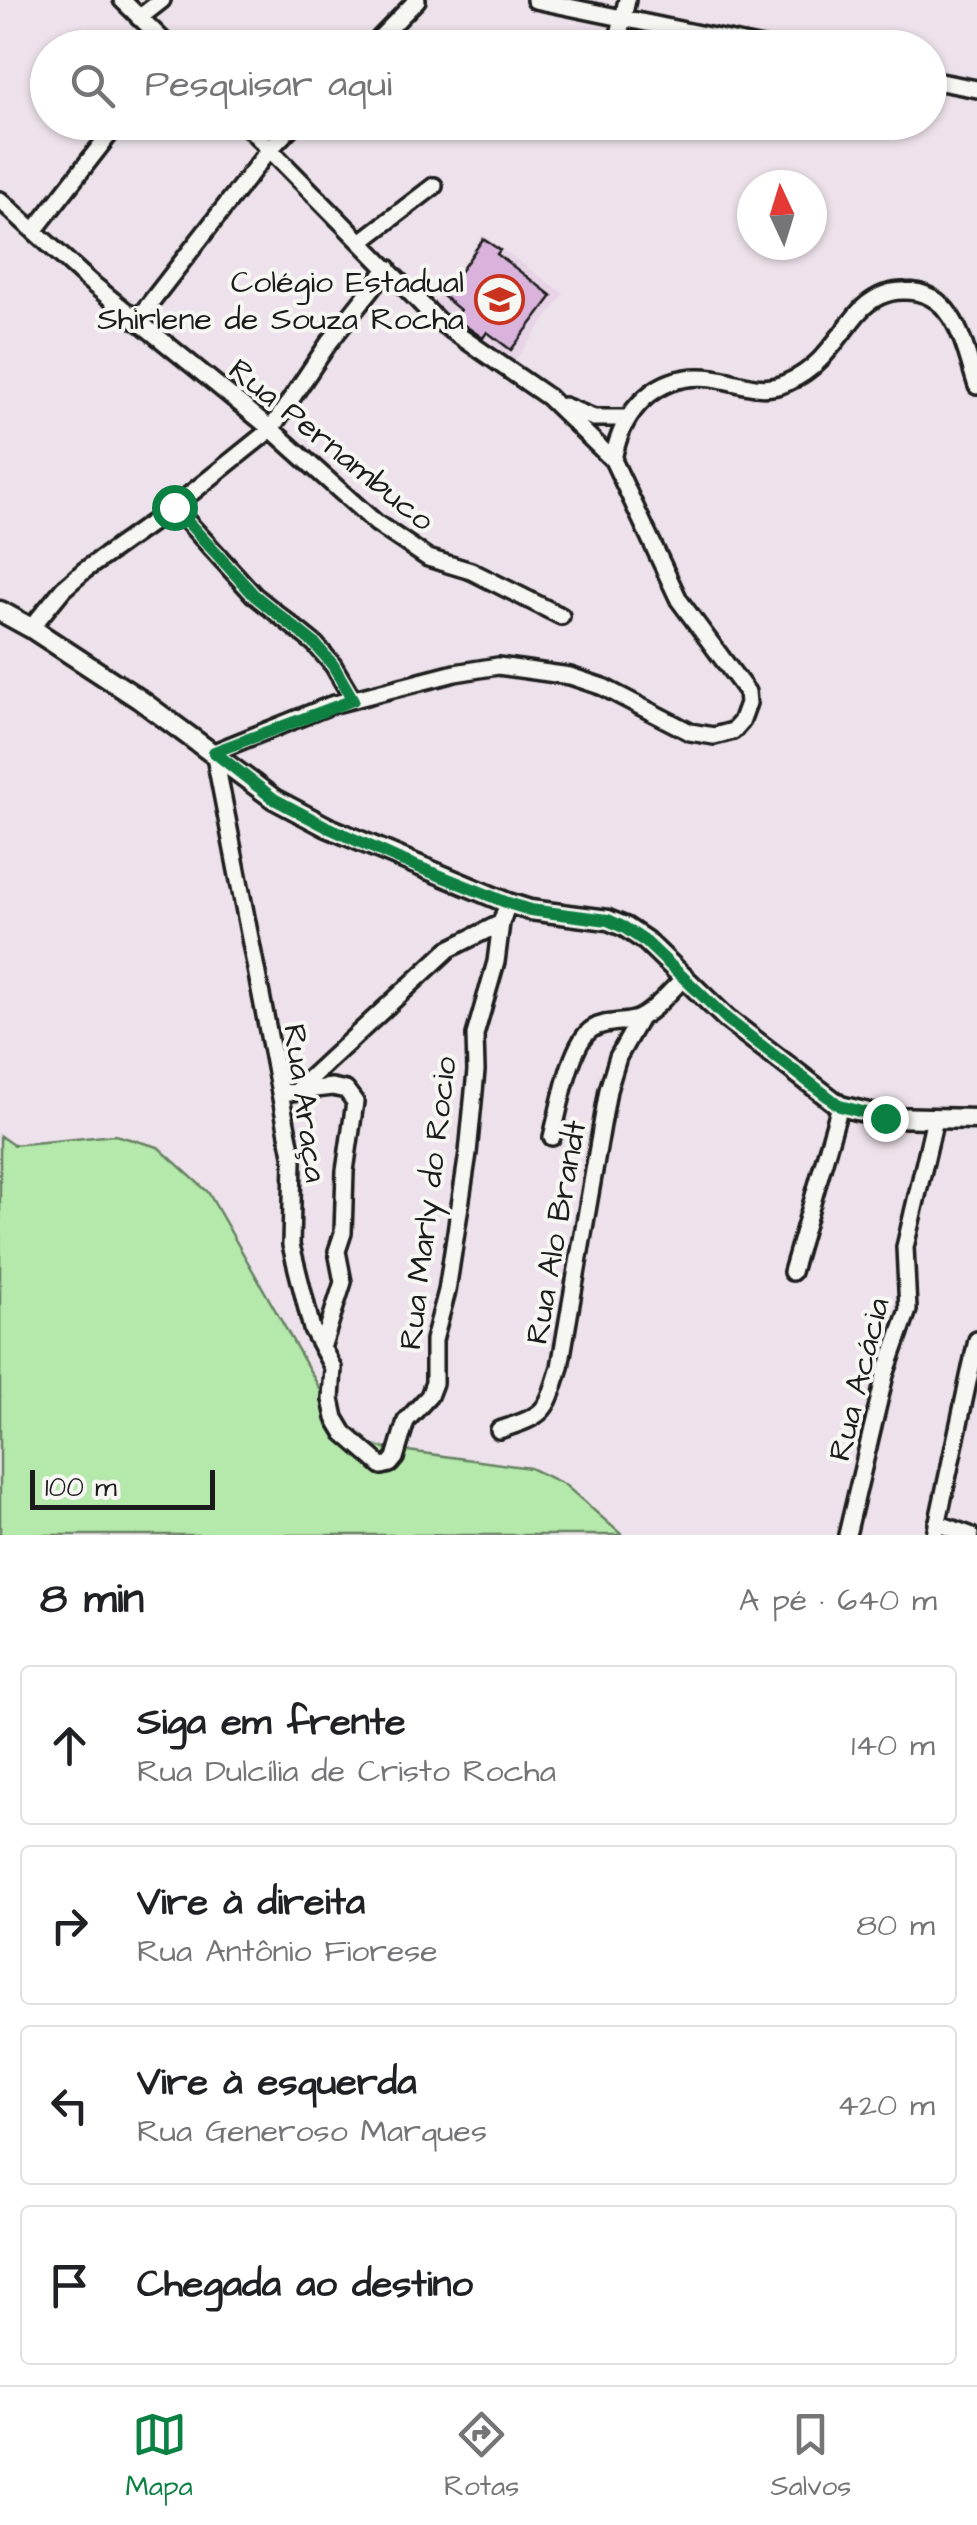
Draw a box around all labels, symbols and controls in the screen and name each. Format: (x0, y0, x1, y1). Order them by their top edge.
search box (30, 30, 947, 140)
icon: search (65, 58, 120, 113)
text: Pesquisar aqui (145, 59, 392, 111)
north arrow (737, 170, 827, 260)
place label: Colégio Estadual Shirlene de Souza Rocha (97, 260, 464, 342)
school or university icon: Colégio Estadual Shirlene de Souza Rocha (473, 273, 525, 325)
street label: Rua Pernambuco (219, 348, 444, 542)
route start (152, 485, 198, 531)
street label: Rua Araça (271, 1021, 338, 1185)
street label: Rua Marly do Rocio (388, 1054, 469, 1352)
route end (863, 1096, 909, 1142)
street label: Rua Alo Brandt (515, 1117, 598, 1348)
street label: Rua Acácia (817, 1293, 901, 1466)
scale bar (30, 1465, 215, 1510)
text: 100 m (45, 1468, 117, 1507)
text: 8 min (40, 1571, 144, 1629)
text: A pé · 640 m (739, 1578, 937, 1623)
text: Siga em frente (137, 1697, 406, 1749)
icon: ahead (42, 1718, 97, 1773)
text: 140 m (851, 1723, 935, 1768)
text: Rua Dulcília de Cristo Rocha (137, 1749, 556, 1794)
text: Vire à direita (137, 1877, 365, 1929)
icon: right (42, 1898, 97, 1953)
text: 80 m (856, 1903, 935, 1948)
text: Rua Antônio Fiorese (137, 1929, 438, 1974)
text: Vire à esquerda (137, 2057, 417, 2109)
icon: left (42, 2078, 97, 2133)
text: 420 m (837, 2083, 935, 2128)
text: Rua Generoso Marques (137, 2109, 487, 2154)
icon: arrive (42, 2258, 97, 2313)
text: Chegada ao destino (137, 2259, 473, 2311)
tab: Mapa (126, 2407, 193, 2506)
tab: Rotas (444, 2407, 519, 2506)
tab: Salvos (770, 2407, 851, 2506)

